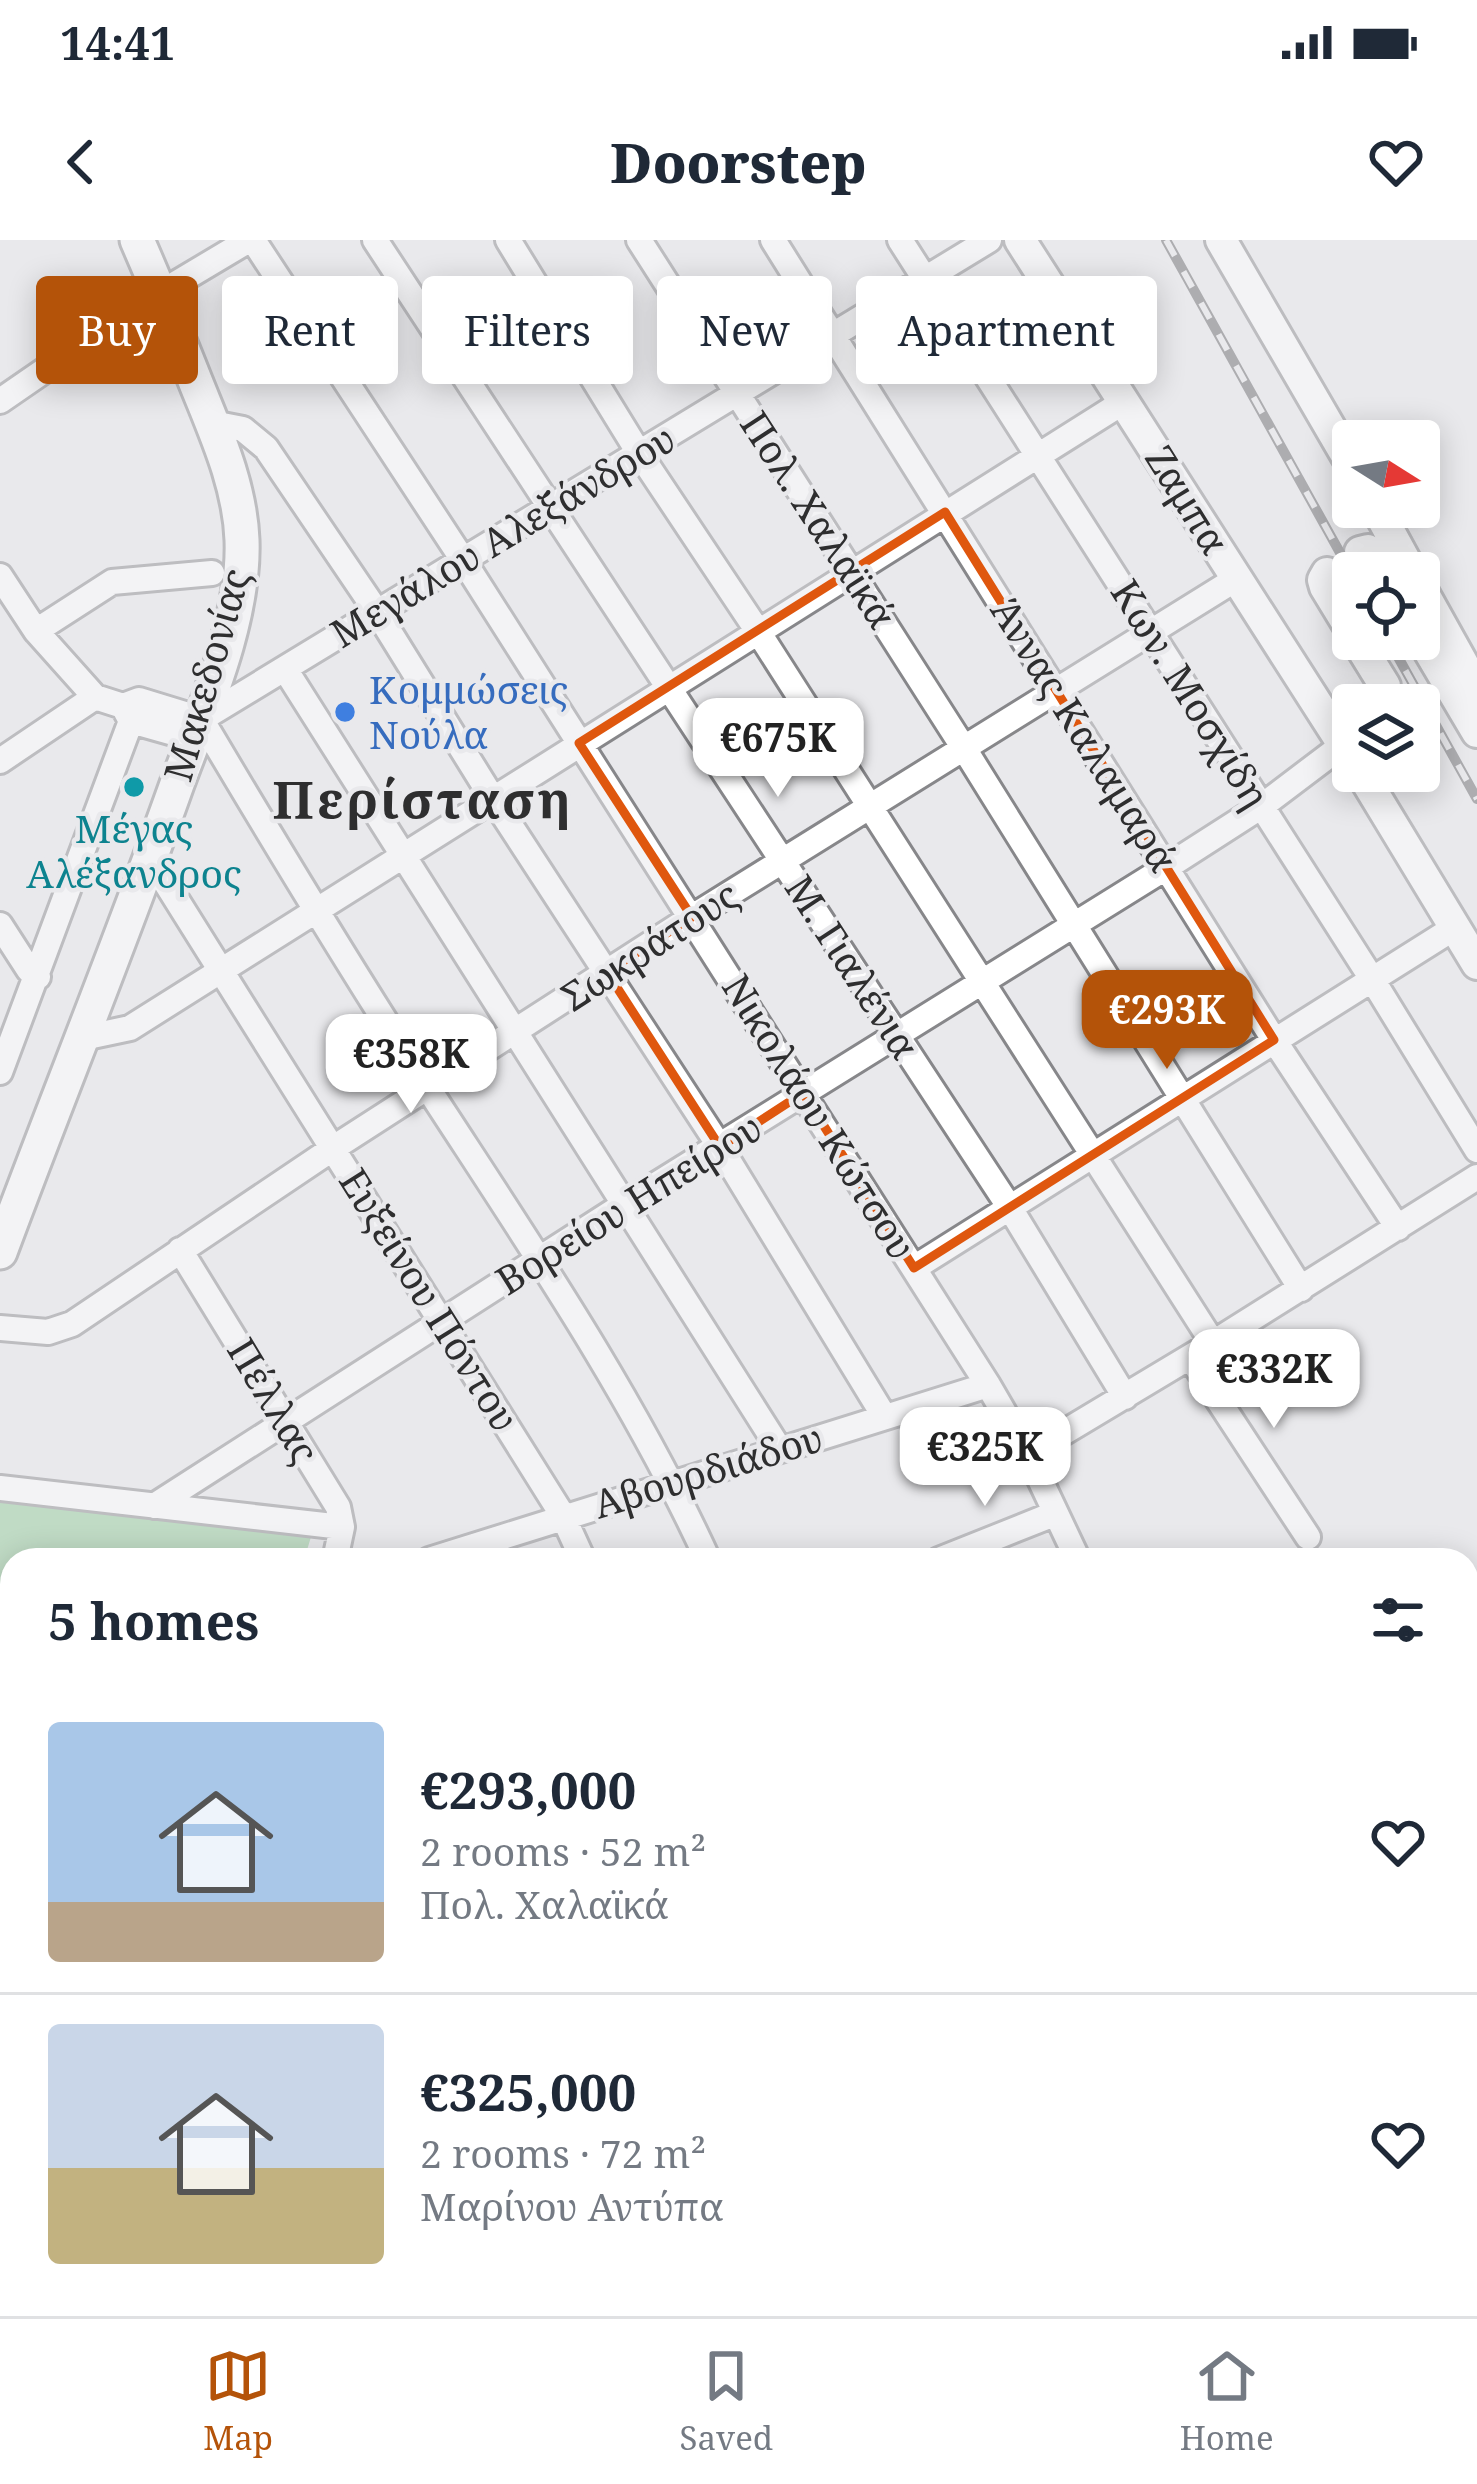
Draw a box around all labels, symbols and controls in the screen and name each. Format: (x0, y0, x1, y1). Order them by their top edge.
text: 14:41 (60, 12, 175, 73)
text: Doorstep (610, 125, 867, 199)
icon: back (48, 129, 114, 195)
icon: heart (1363, 129, 1429, 195)
chip: Buy (36, 276, 198, 384)
chip: Rent (222, 276, 398, 384)
chip: Filters (422, 276, 633, 384)
chip: New (657, 276, 832, 384)
chip: Apartment (856, 276, 1157, 384)
street label: Πολ. Χαλαϊκά (729, 400, 909, 638)
street label: Μεγάλου Αλεξάνδρου (320, 411, 684, 659)
north arrow (1332, 420, 1440, 528)
map controls (1332, 420, 1440, 792)
street label: Ζαμπα (1134, 435, 1242, 563)
button: locate (1332, 552, 1440, 660)
street label: Μακεδονίας (150, 562, 261, 787)
street label: Κων. Μοσχίδη (1100, 569, 1283, 818)
street label: Άννας Καλαμαρά (980, 587, 1191, 881)
place label: Κομμώσεις Νούλα (369, 662, 568, 760)
button: layers (1332, 684, 1440, 792)
pin: €675K (694, 698, 862, 800)
marker: Κομμώσεις Νούλα (332, 699, 358, 725)
text: €675K (720, 710, 836, 763)
district label: Περίσταση (273, 763, 573, 833)
marker: Μέγας Αλέξανδρος (121, 774, 147, 800)
place label: Μέγας Αλέξανδρος (26, 801, 242, 899)
street label: Μ. Γιαλένια (774, 864, 932, 1068)
street label: Σωκράτους (550, 868, 748, 1022)
street label: Νικολάου Κώτσου (711, 964, 929, 1269)
pin: €293K (1083, 970, 1251, 1072)
text: €293K (1109, 982, 1225, 1035)
pin: €358K (327, 1014, 495, 1116)
text: €358K (353, 1026, 469, 1079)
street label: Βορείου Ηπείρου (485, 1100, 771, 1306)
street label: Ευξείνου Πόντου (328, 1158, 532, 1441)
street label: Πέλλας (216, 1328, 332, 1473)
pin: €332K (1190, 1329, 1358, 1431)
text: €332K (1216, 1341, 1332, 1394)
pin: €325K (901, 1407, 1069, 1509)
street label: Αβουρδιάδου (586, 1410, 829, 1530)
text: €325K (927, 1419, 1043, 1472)
text: 5 homes (48, 1585, 259, 1655)
icon: filters (1365, 1587, 1431, 1653)
text: €293,000 (420, 1754, 636, 1824)
icon: home (144, 1770, 288, 1914)
icon: heart (1365, 1809, 1431, 1875)
text: 2 rooms · 52 m² (420, 1824, 706, 1877)
text: Πολ. Χαλαϊκά (420, 1877, 669, 1930)
text: €325,000 (420, 2056, 636, 2126)
icon: home (144, 2072, 288, 2216)
icon: heart (1365, 2111, 1431, 2177)
text: 2 rooms · 72 m² (420, 2126, 706, 2179)
text: Μαρίνου Αντύπα (420, 2179, 724, 2232)
tab: Map (203, 2343, 273, 2460)
tab: Saved (680, 2343, 773, 2460)
tab: Home (1180, 2343, 1274, 2460)

